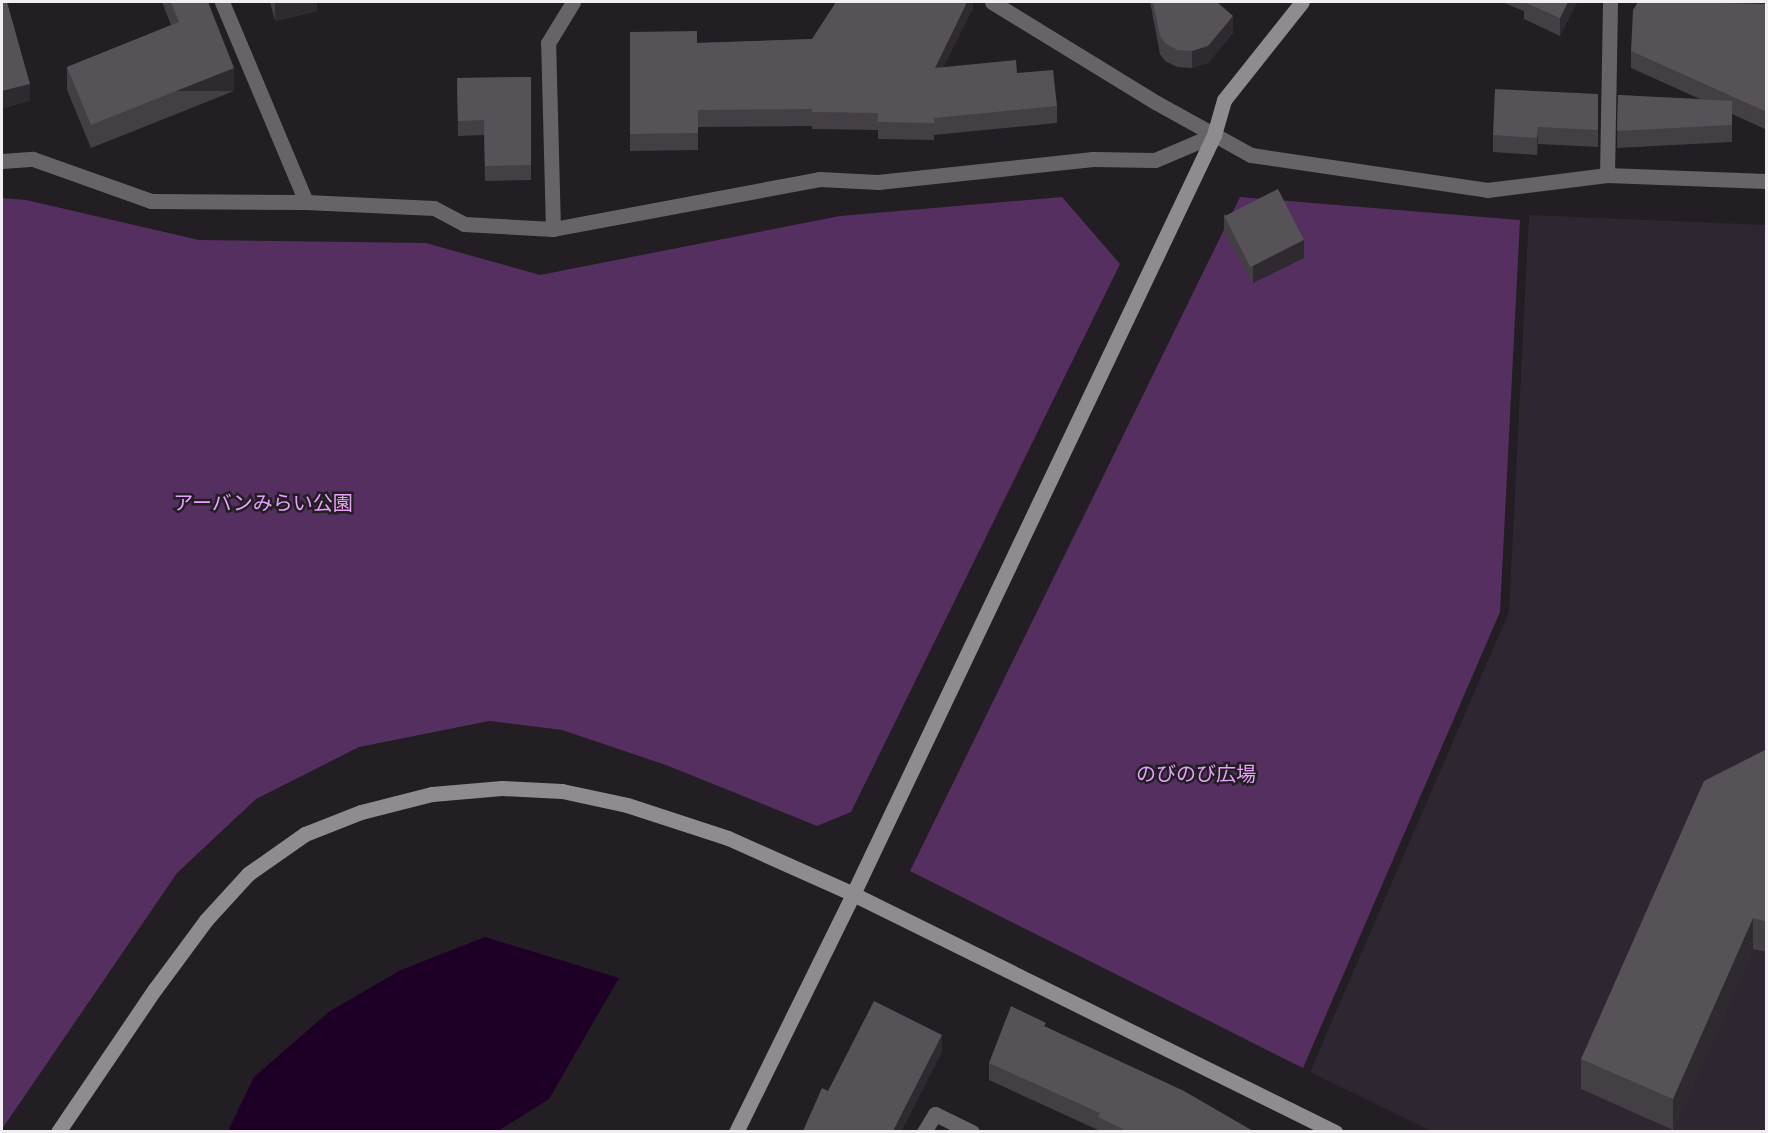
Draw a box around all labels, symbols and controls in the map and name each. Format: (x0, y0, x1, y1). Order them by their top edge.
park label: アーバンみらい公園 (174, 491, 352, 515)
park label: のびのび広場 (1136, 762, 1256, 786)

